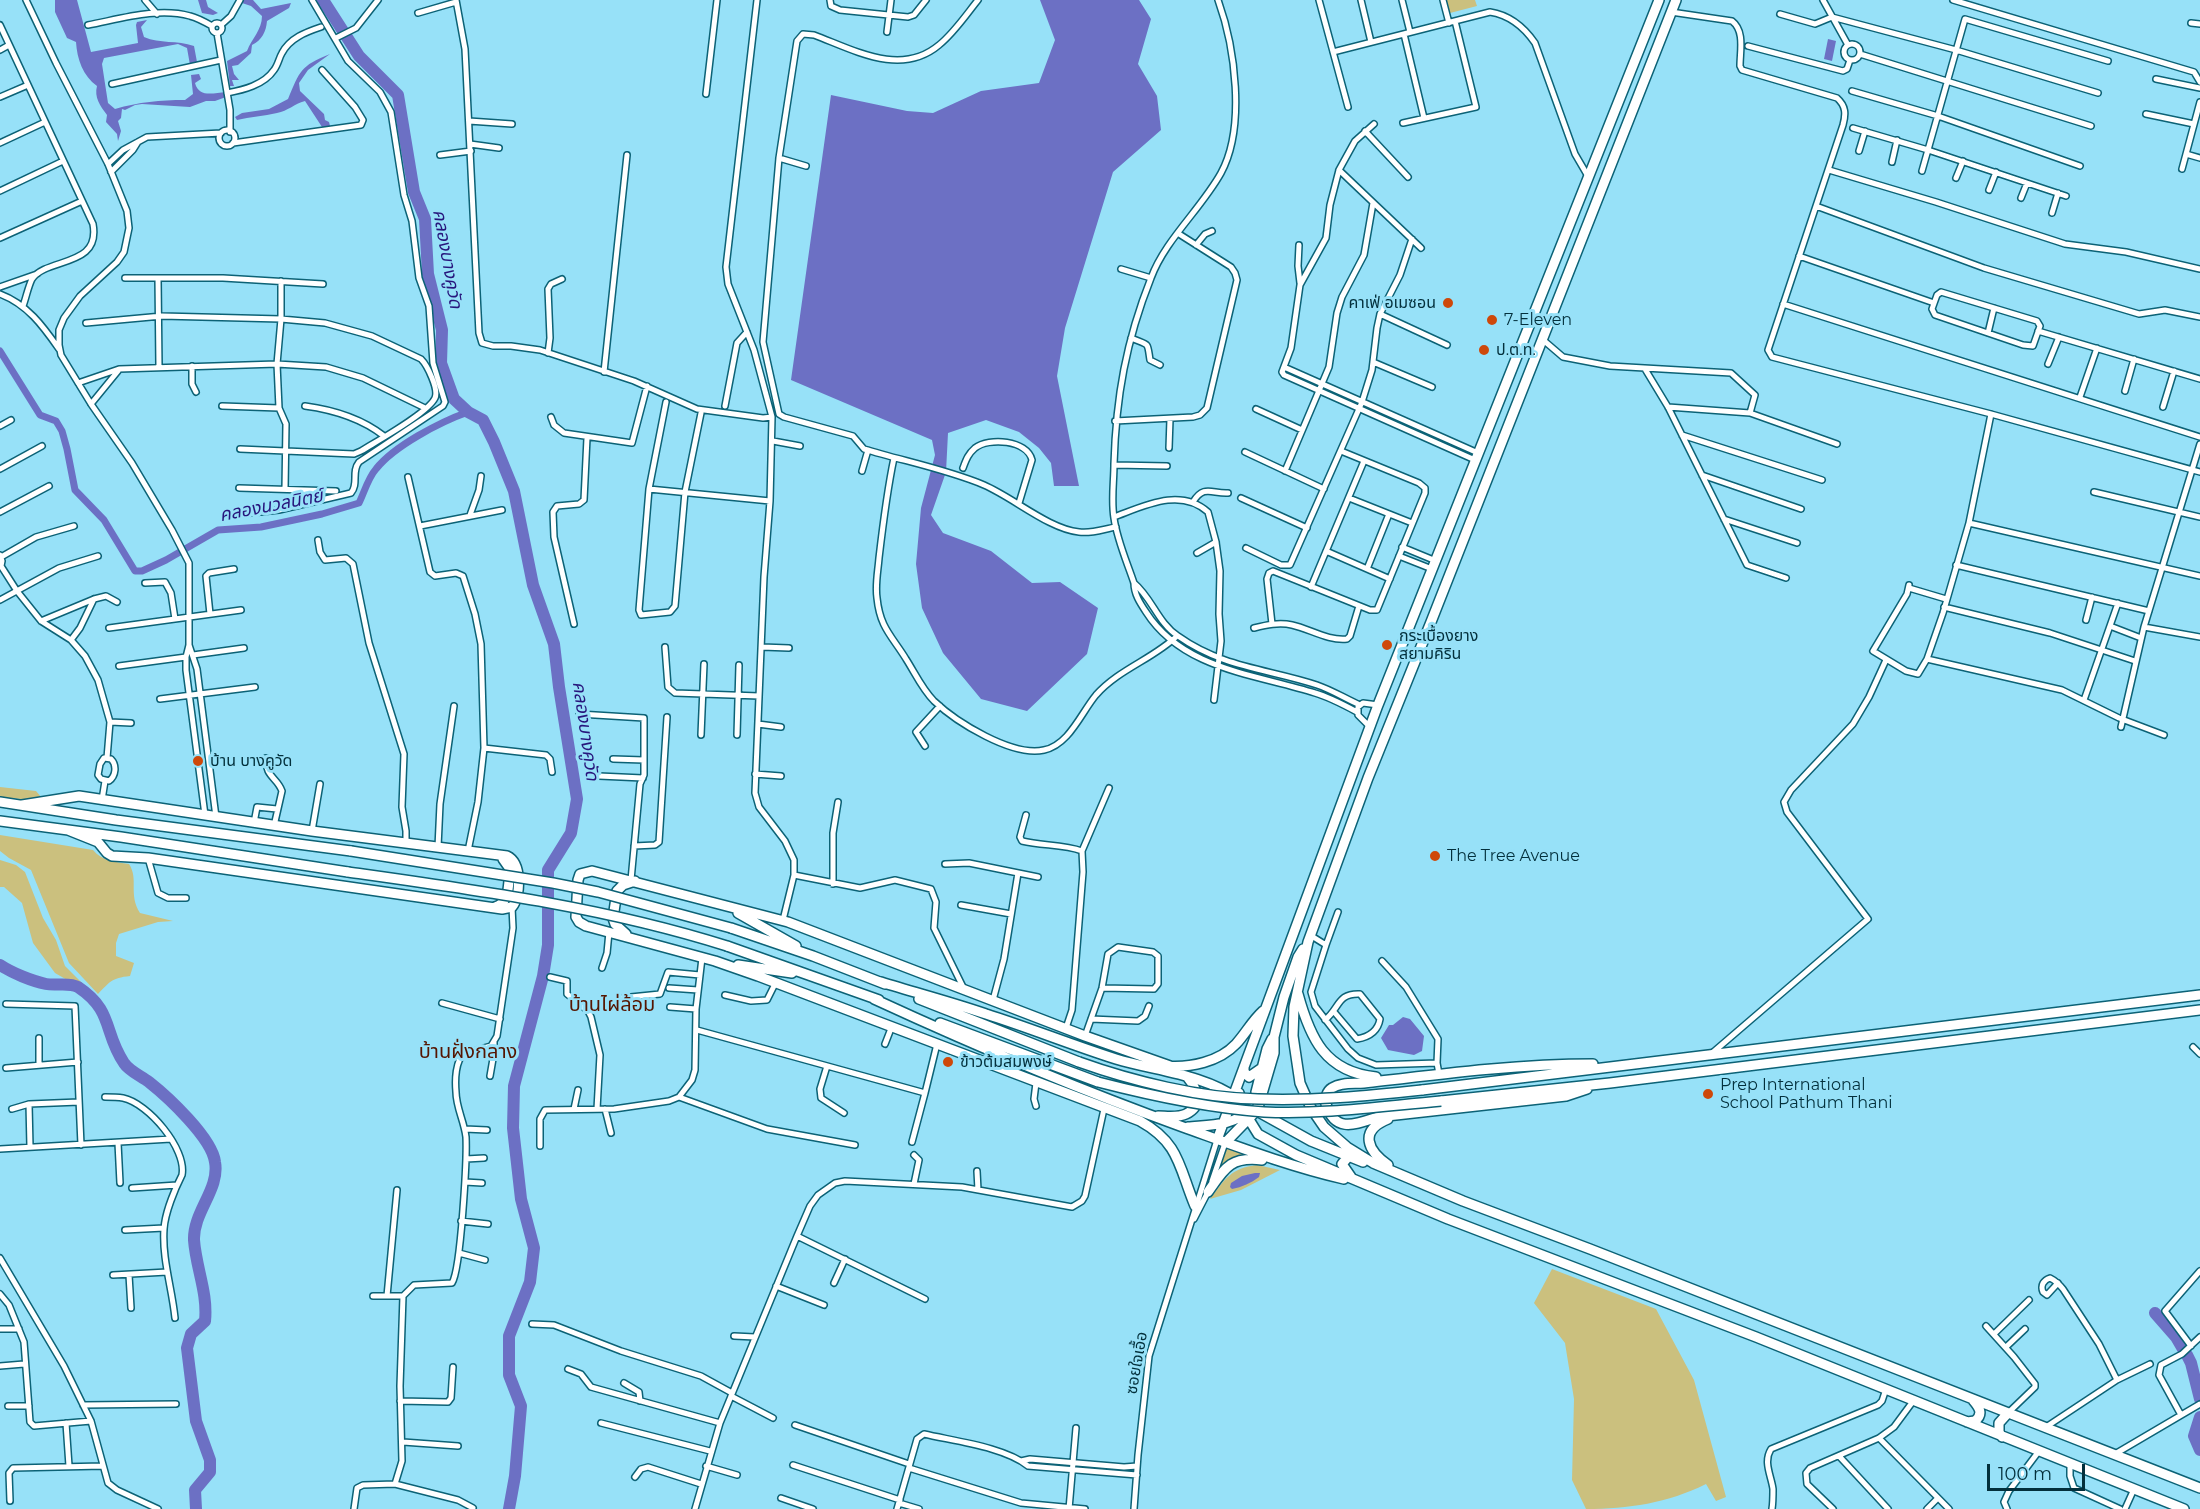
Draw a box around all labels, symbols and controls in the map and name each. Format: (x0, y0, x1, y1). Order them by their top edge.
water label: คลองบางคูวัด (428, 208, 466, 310)
place label: คาเฟ่ อเมซอน (1349, 293, 1436, 313)
marker: คาเฟ่ อเมซอน (1441, 296, 1455, 310)
place label: 7-Eleven (1504, 310, 1572, 330)
marker: 7-Eleven (1485, 313, 1499, 327)
place label: ป.ต.ท. (1496, 340, 1536, 360)
marker: ป.ต.ท. (1477, 343, 1491, 357)
water label: คลองนวลนิตย์ (218, 485, 324, 527)
place label: กระเบื้องยาง สยามคิริน (1399, 626, 1478, 664)
marker: กระเบื้องยาง สยามคิริน (1380, 638, 1394, 652)
water label: คลองบางคูวัด (567, 680, 603, 782)
place label: บ้าน บางคูวัด (210, 751, 292, 771)
marker: บ้าน บางคูวัด (191, 754, 205, 768)
place label: The Tree Avenue (1447, 846, 1580, 866)
marker: The Tree Avenue (1428, 849, 1442, 863)
district label: บ้านไผ่ล้อม (569, 993, 655, 1017)
district label: บ้านฝั่งกลาง (419, 1040, 517, 1064)
place label: ข้าวต้มสมพงษ์ (960, 1052, 1052, 1072)
marker: ข้าวต้มสมพงษ์ (941, 1055, 955, 1069)
place label: Prep International School Pathum Thani (1720, 1075, 1893, 1113)
marker: Prep International School Pathum Thani (1701, 1087, 1715, 1101)
street label: ซอยใจเอื้อ (1122, 1330, 1152, 1396)
scale bar (1990, 1452, 2088, 1490)
text: 100 m (1998, 1463, 2052, 1485)

